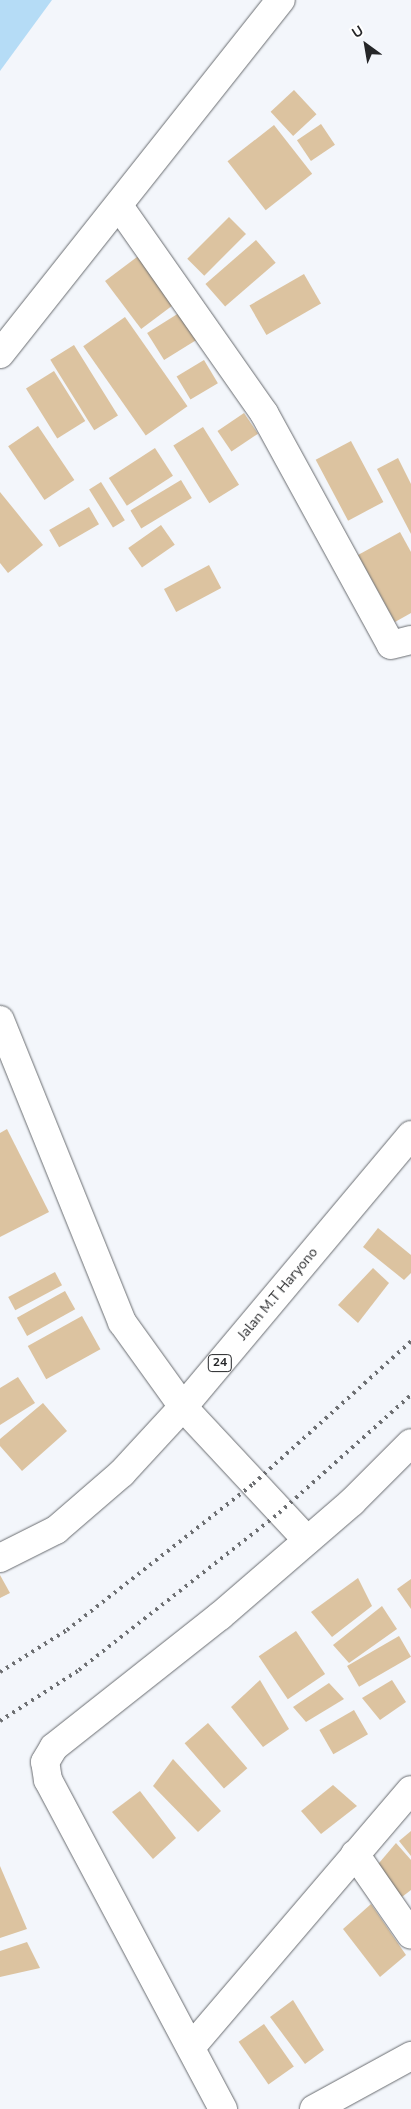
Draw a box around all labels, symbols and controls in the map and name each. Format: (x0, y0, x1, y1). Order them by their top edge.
north arrow (341, 20, 391, 70)
text: U (348, 21, 367, 43)
street label: Jalan M.T Haryono (234, 1244, 322, 1344)
road number: 24 (208, 1354, 232, 1372)

